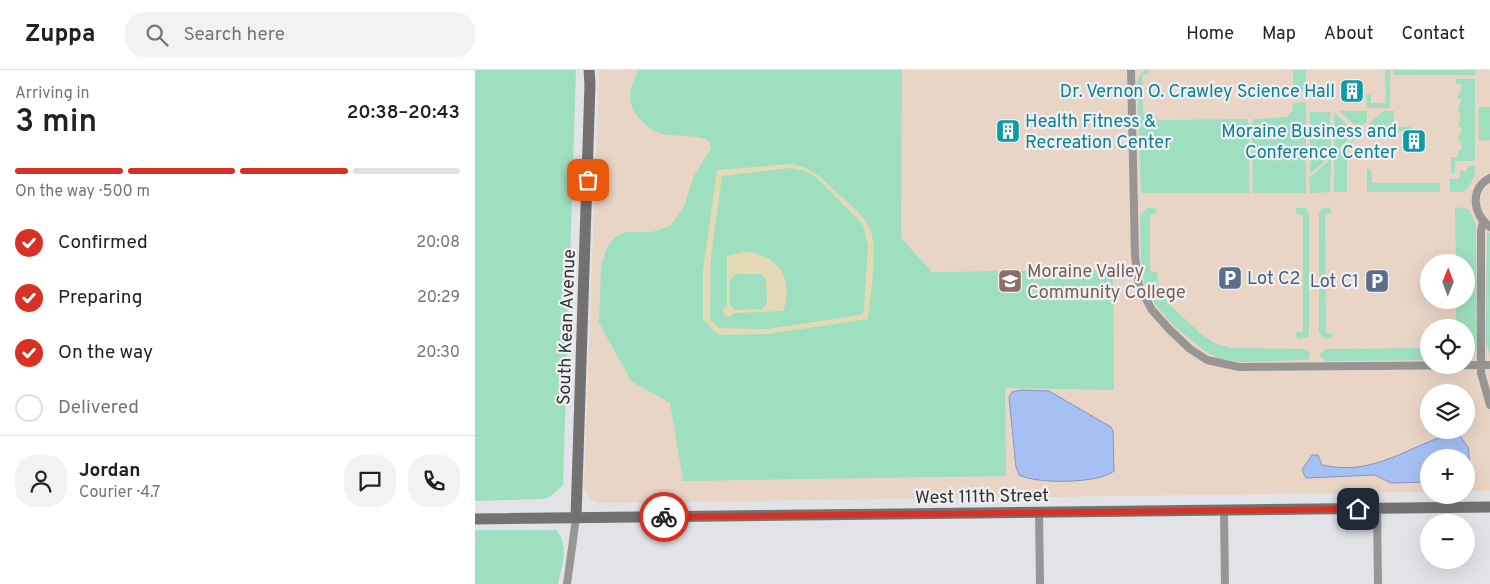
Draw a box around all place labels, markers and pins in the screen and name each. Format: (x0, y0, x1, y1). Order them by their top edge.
building icon: Dr. Vernon O. Crawley Science Hall (1339, 78, 1365, 104)
place label: Dr. Vernon O. Crawley Science Hall (1060, 81, 1335, 104)
place label: Health Fitness & Recreation Center (1025, 111, 1171, 155)
building icon: Health Fitness & Recreation Center (995, 118, 1021, 144)
place label: Moraine Business and Conference Center (1221, 121, 1397, 165)
building icon: Moraine Business and Conference Center (1401, 128, 1427, 154)
pin (567, 159, 609, 201)
place label: Moraine Valley Community College (1027, 261, 1186, 305)
parking icon: Lot C2 (1217, 265, 1243, 291)
school or university icon: Moraine Valley Community College (997, 268, 1023, 294)
place label: Lot C2 (1247, 268, 1301, 291)
parking icon: Lot C1 (1364, 268, 1390, 294)
place label: Lot C1 (1310, 271, 1359, 294)
pin (1337, 488, 1379, 530)

